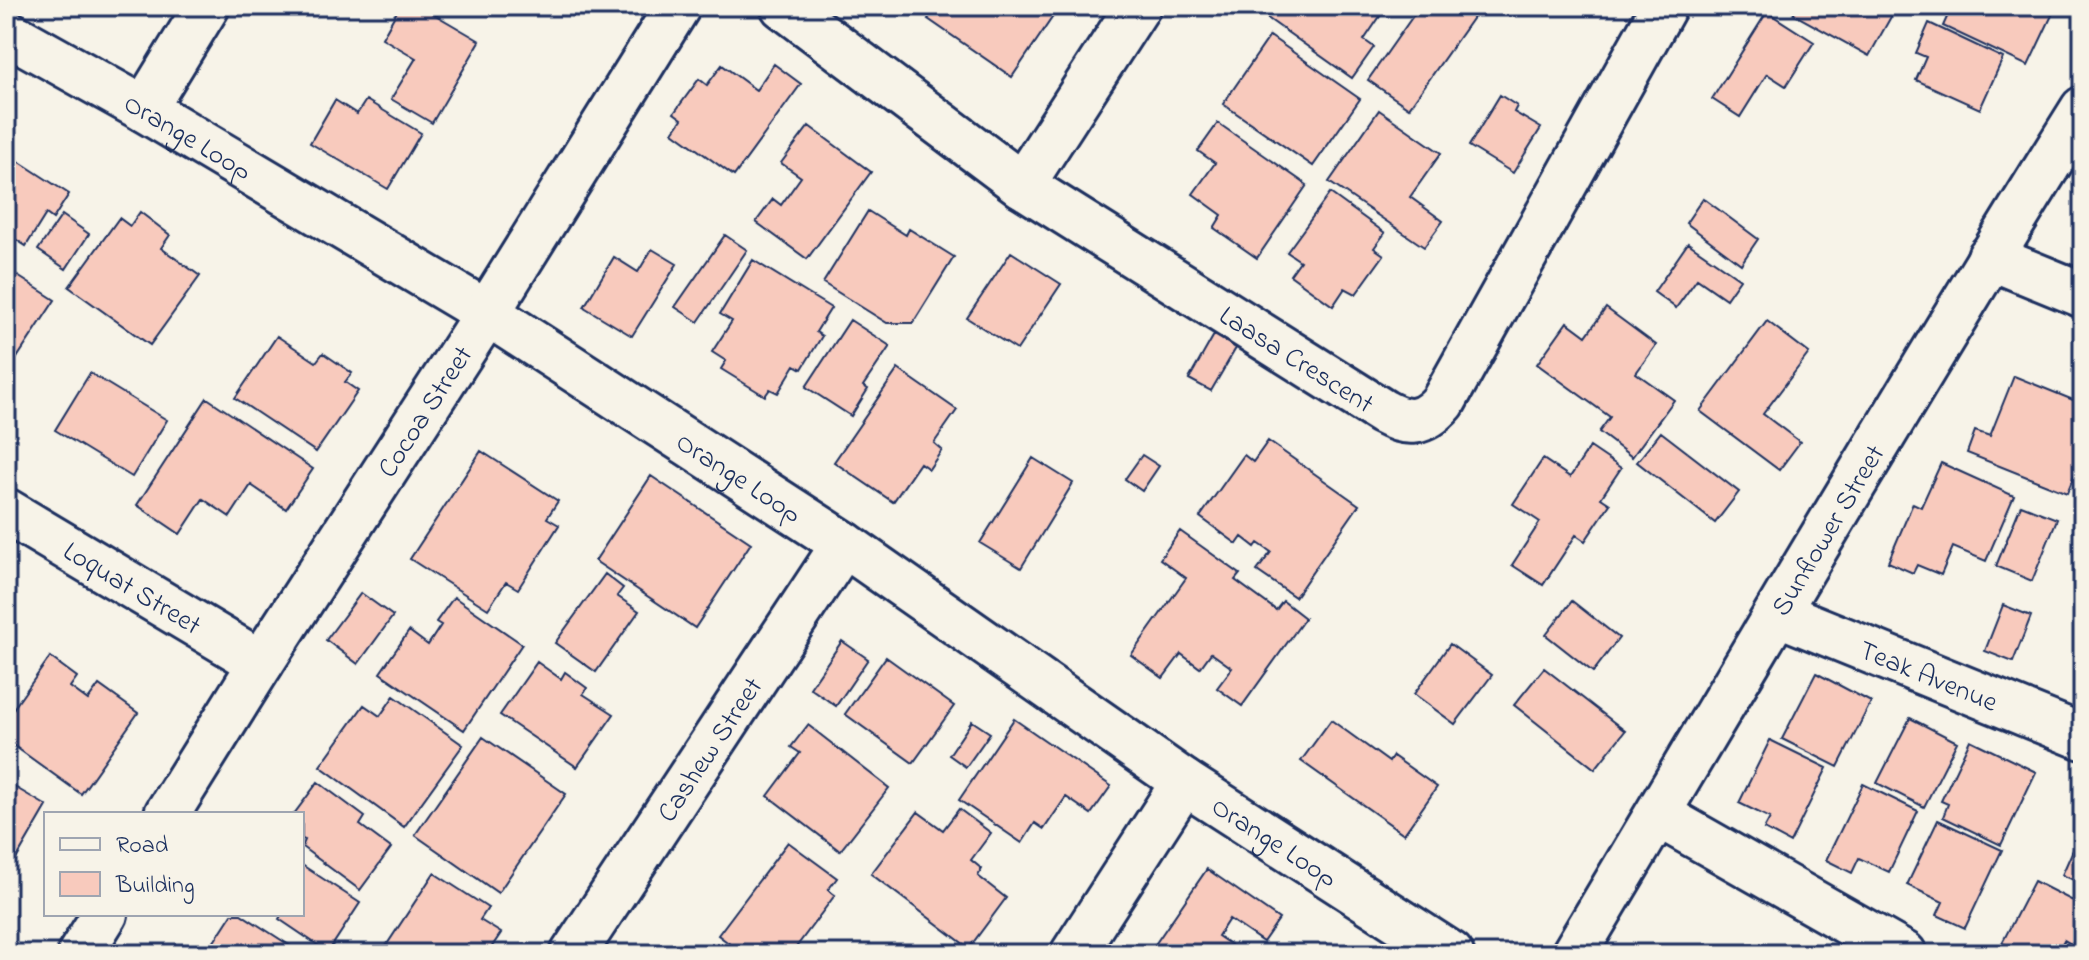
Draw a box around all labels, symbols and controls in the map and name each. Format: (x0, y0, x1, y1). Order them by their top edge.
street label: Orange Loop (115, 85, 259, 193)
street label: Laasa Crescent (1210, 297, 1381, 425)
street label: Cocoa Street (369, 339, 485, 487)
street label: Orange Loop (667, 423, 809, 535)
street label: Sunflower Street (1762, 438, 1897, 625)
street label: Loquat Street (54, 533, 208, 647)
street label: Teak Avenue (1852, 631, 2004, 725)
street label: Cashew Street (649, 670, 775, 832)
street label: Orange Loop (1202, 788, 1345, 900)
legend (44, 812, 304, 916)
text: Road (116, 829, 169, 864)
text: Building (115, 869, 195, 904)

